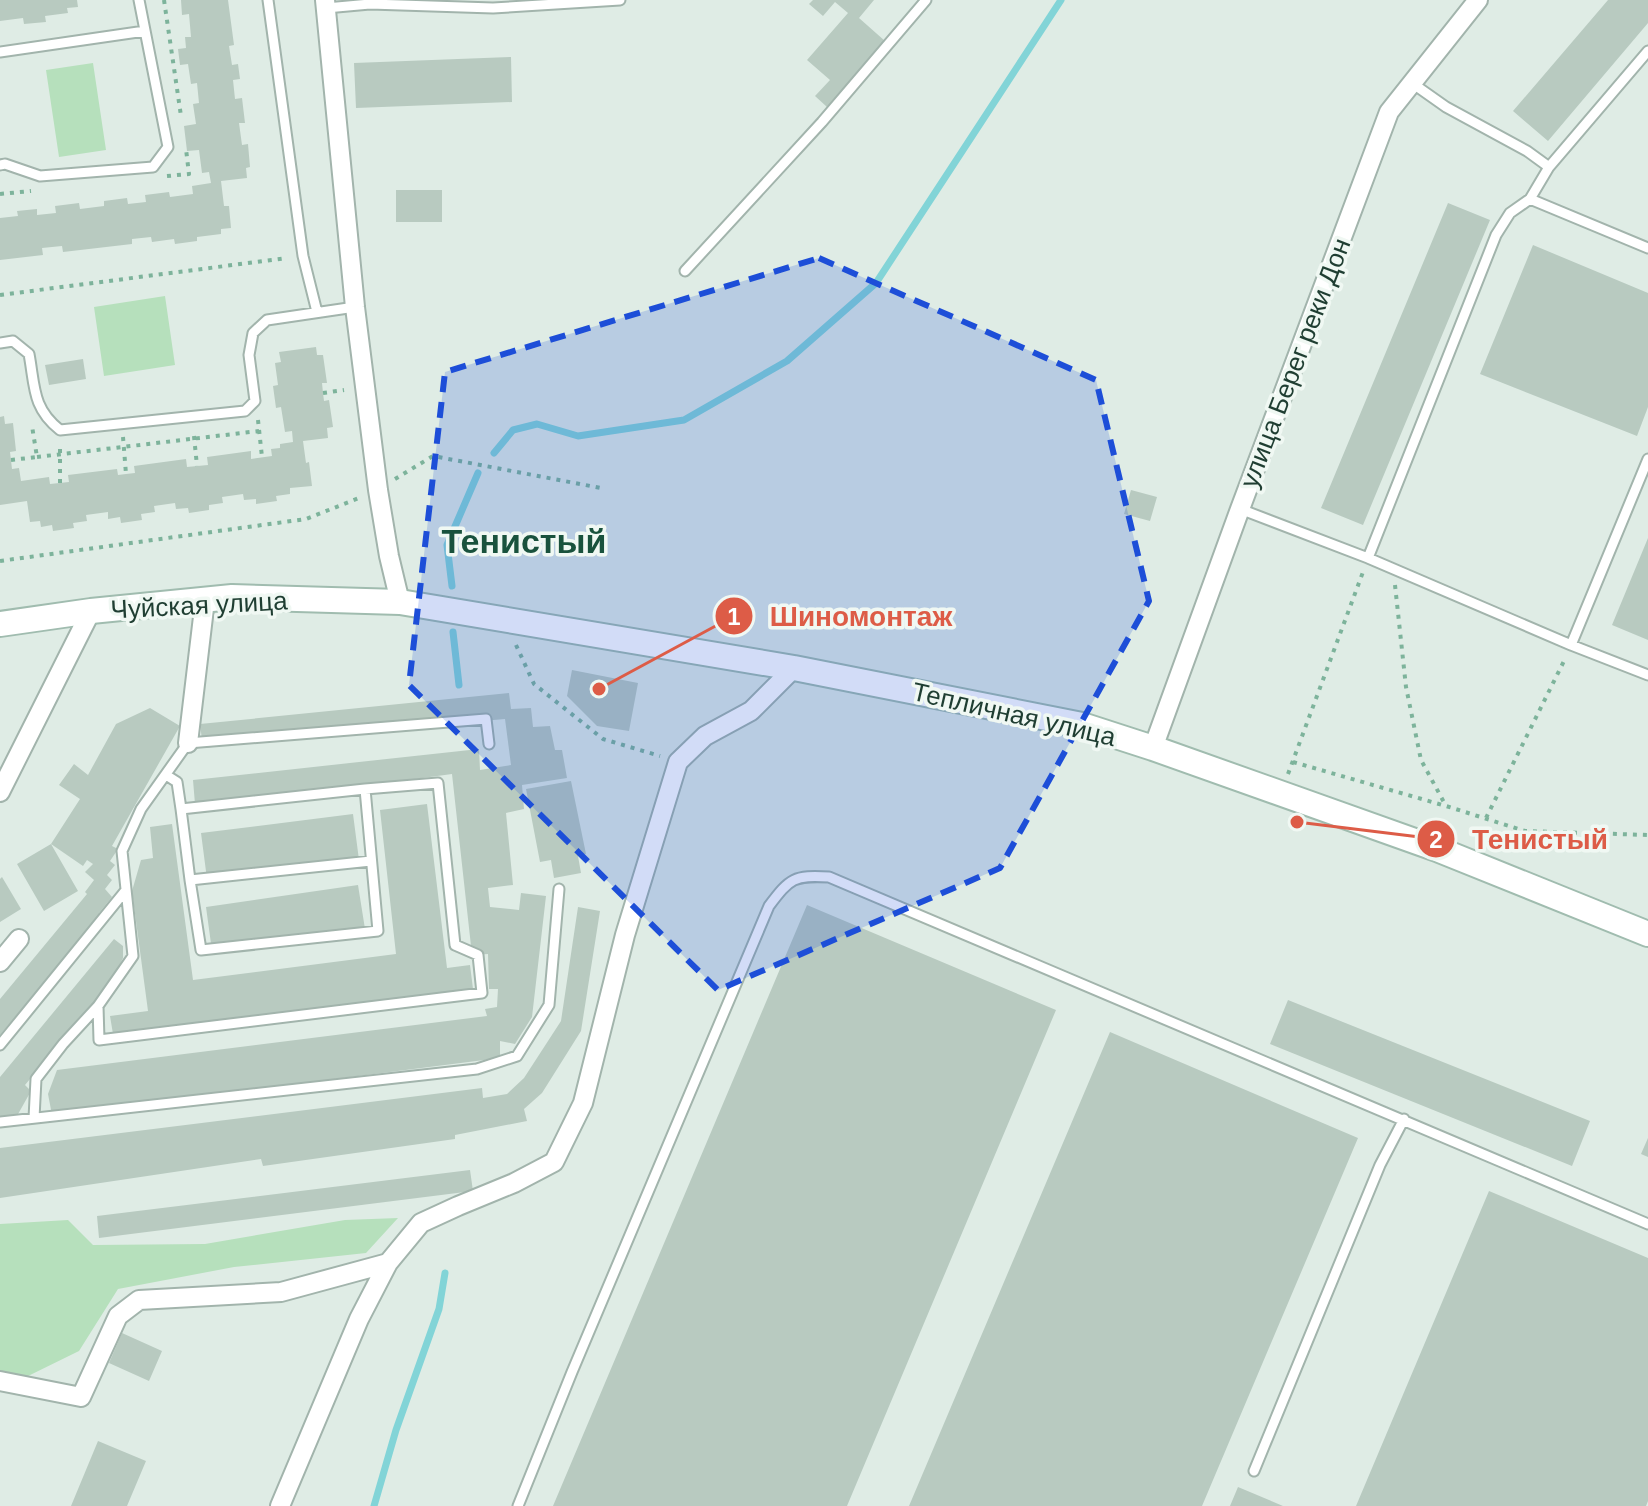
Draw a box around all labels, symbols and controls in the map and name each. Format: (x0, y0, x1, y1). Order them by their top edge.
street label: улица Берег реки Дон (1234, 234, 1356, 492)
district label: Тенистый (442, 522, 606, 560)
street label: Чуйская улица (110, 585, 289, 625)
callout: Шиномонтаж (714, 590, 968, 642)
text: Шиномонтаж (770, 601, 953, 632)
text: 1 (727, 603, 741, 630)
street label: Тепличная улица (909, 676, 1119, 752)
callout: Тенистый (1416, 813, 1624, 865)
text: Тенистый (1472, 824, 1608, 855)
text: 2 (1429, 826, 1443, 853)

